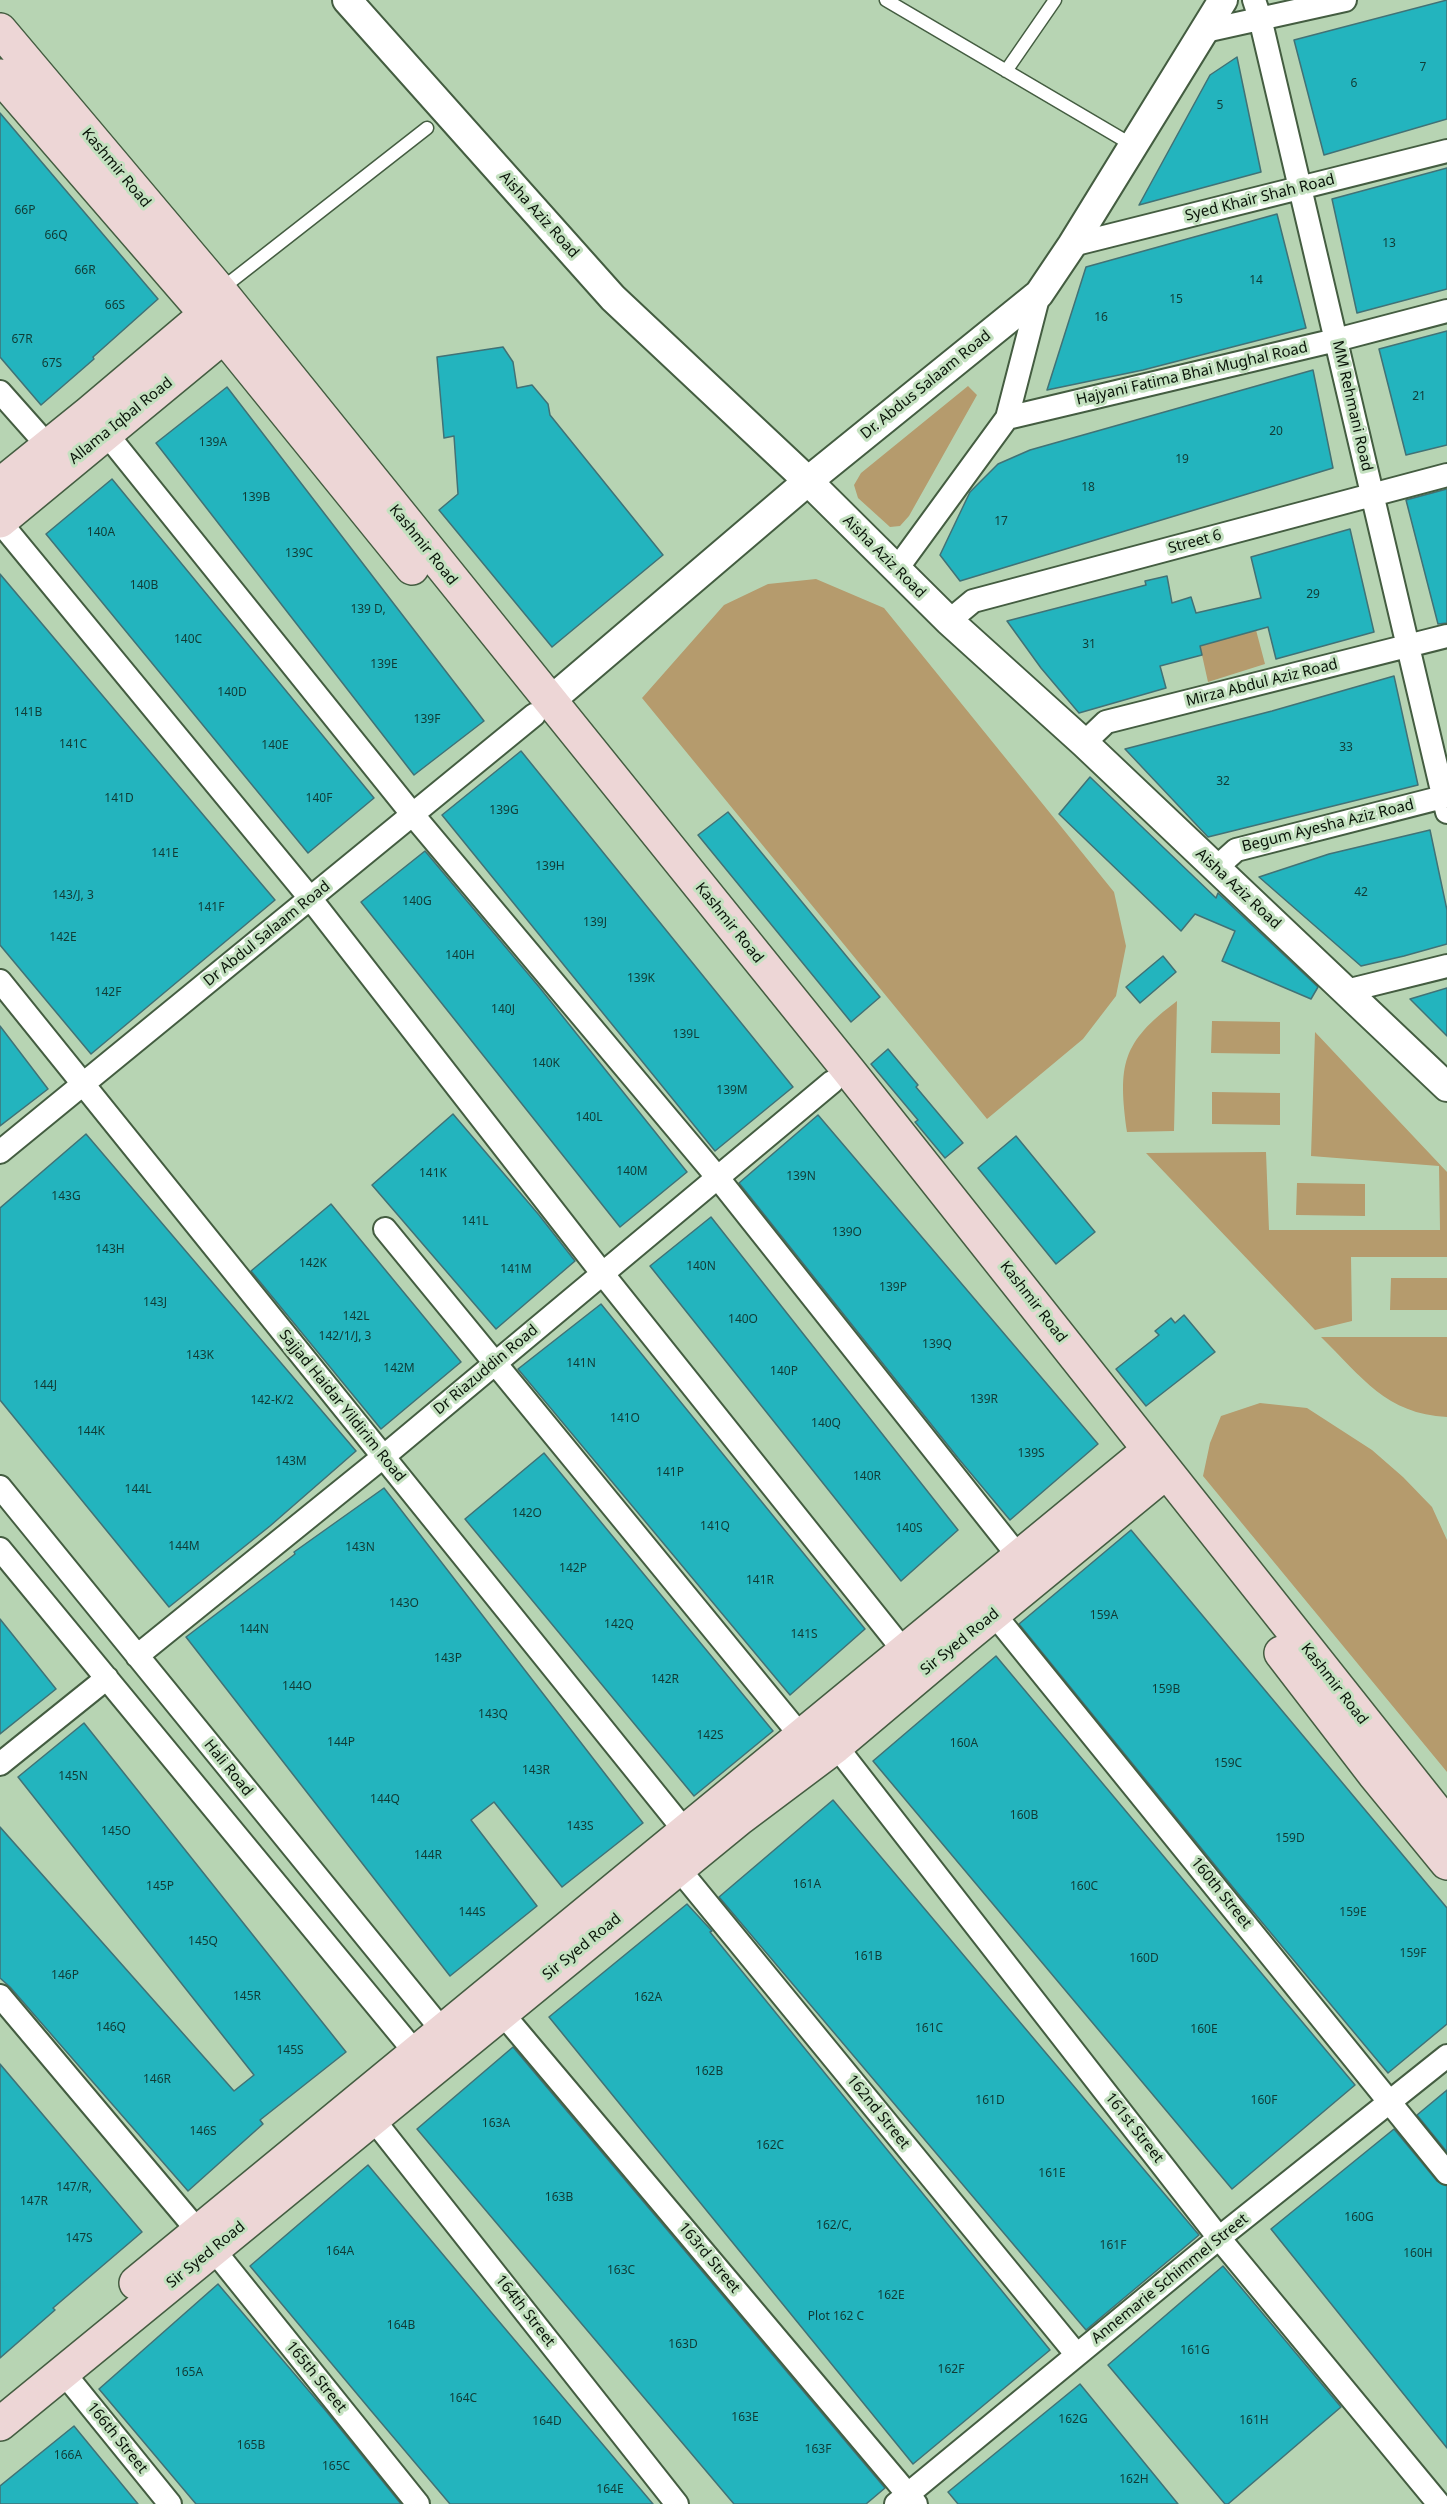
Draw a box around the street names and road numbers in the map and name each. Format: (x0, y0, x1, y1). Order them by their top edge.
street label: Kashmir Road (78, 125, 154, 211)
street label: Aisha Aziz Road (496, 168, 582, 262)
street label: Syed Khair Shah Road (1183, 171, 1337, 225)
street label: Dr. Abdus Salaam Road (857, 327, 995, 443)
street label: Hajyani Fatima Bhai Mughal Road (1074, 339, 1310, 409)
street label: MM Rehmani Road (1328, 339, 1376, 473)
street label: Allama Iqbal Road (66, 374, 176, 468)
street label: Kashmir Road (385, 501, 461, 589)
street label: Aisha Aziz Road (839, 512, 929, 602)
street label: Street 6 (1166, 526, 1224, 558)
street label: Mirza Abdul Aziz Road (1184, 655, 1340, 711)
street label: Begum Ayesha Aziz Road (1240, 796, 1416, 856)
street label: Aisha Aziz Road (1192, 845, 1284, 933)
street label: Dr Abdul Salaam Road (200, 877, 334, 991)
street label: Kashmir Road (691, 879, 767, 967)
street label: Kashmir Road (996, 1258, 1070, 1346)
street label: Dr Riazuddin Road (430, 1321, 542, 1419)
street label: Sajjad Haidar Yildirim Road (275, 1326, 409, 1486)
street label: Sir Syed Road (917, 1605, 1003, 1679)
street label: Kashmir Road (1297, 1640, 1371, 1728)
street label: Hali Road (200, 1736, 256, 1800)
street label: 160th Street (1187, 1854, 1255, 1932)
street label: Sir Syed Road (539, 1910, 625, 1984)
street label: 162nd Street (843, 2071, 913, 2153)
street label: 161st Street (1101, 2089, 1167, 2167)
street label: Annemarie Schimmel Street (1088, 2210, 1252, 2348)
street label: Sir Syed Road (163, 2218, 249, 2292)
street label: 163rd Street (674, 2219, 744, 2297)
street label: 164th Street (491, 2271, 559, 2351)
street label: 165th Street (282, 2338, 350, 2416)
street label: 166th Street (83, 2399, 151, 2477)

